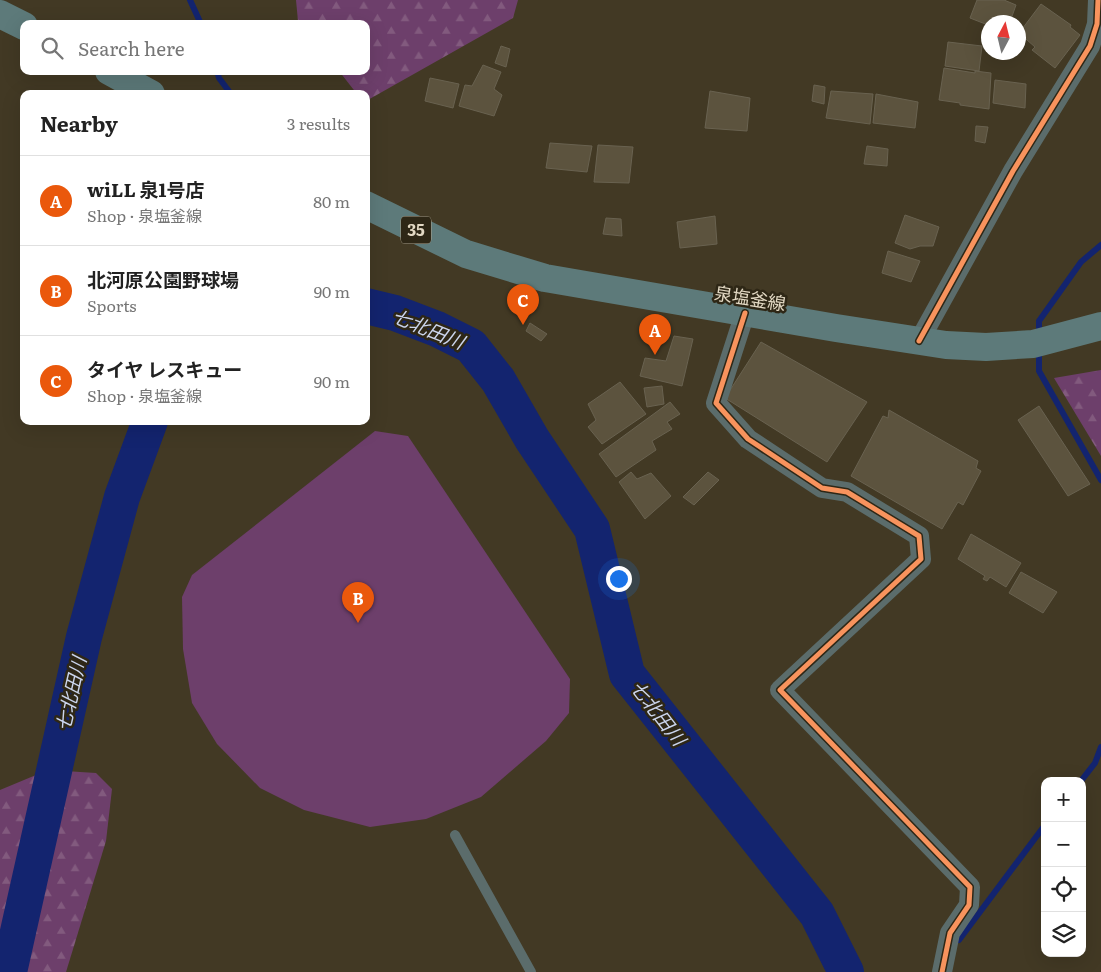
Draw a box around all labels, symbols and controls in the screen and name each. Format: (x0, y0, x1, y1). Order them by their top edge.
north arrow (981, 15, 1026, 60)
search box (20, 20, 370, 75)
icon: search (38, 34, 66, 62)
text: Search here (78, 34, 185, 62)
text: Nearby (40, 107, 118, 138)
text: 3 results (287, 111, 350, 135)
text: wiLL 泉1号店 (87, 175, 204, 203)
text: A (50, 189, 62, 213)
text: 80 m (313, 189, 350, 213)
text: Shop · 泉塩釜線 (87, 203, 202, 227)
road number: 35 (401, 216, 431, 244)
text: 北河原公園野球場 (87, 265, 239, 293)
text: B (50, 279, 62, 303)
text: 90 m (314, 279, 350, 303)
street label: 泉塩釜線 (713, 279, 788, 316)
pin: C (507, 284, 539, 325)
text: Sports (87, 293, 137, 317)
water label: 七北田川 (388, 301, 471, 356)
pin: A (639, 314, 671, 355)
text: タイヤ レスキュー (87, 355, 242, 383)
text: C (50, 369, 62, 393)
text: 90 m (314, 369, 350, 393)
text: Shop · 泉塩釜線 (87, 383, 202, 407)
your location (606, 566, 632, 592)
pin: B (342, 582, 374, 623)
water label: 七北田川 (48, 652, 93, 734)
water label: 七北田川 (624, 674, 694, 753)
map controls (1041, 777, 1086, 957)
button: + (1041, 777, 1086, 822)
button: − (1041, 822, 1086, 867)
button: locate (1041, 867, 1086, 912)
button: layers (1041, 912, 1086, 957)

